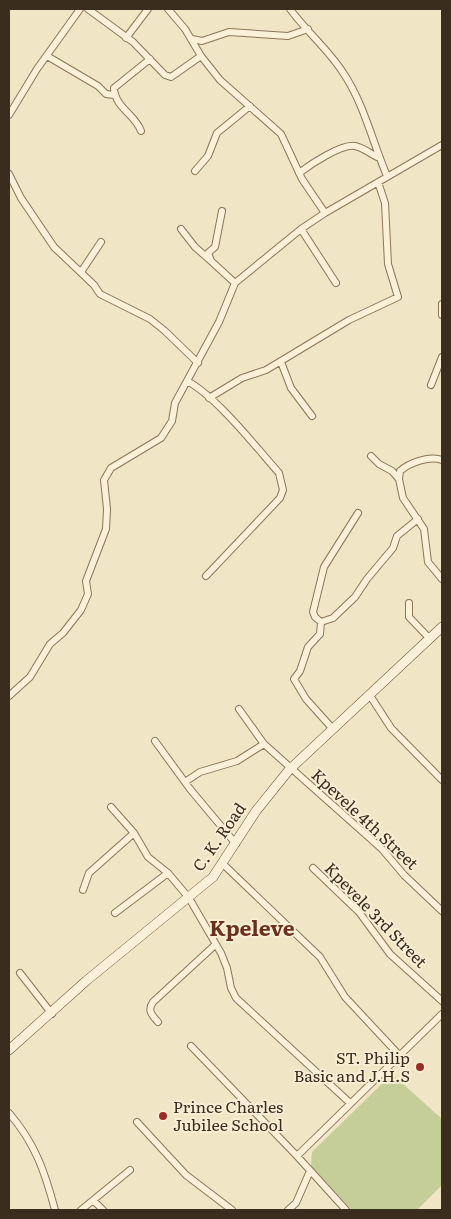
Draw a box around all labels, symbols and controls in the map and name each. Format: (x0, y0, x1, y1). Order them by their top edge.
street label: Kpevele 4th Street (307, 762, 425, 875)
street label: C. K. Road (186, 797, 251, 876)
street label: Kpevele 3rd Street (320, 856, 434, 973)
district label: Kpeleve (209, 911, 295, 942)
place label: ST. Philip Basic and J.H.S (294, 1045, 410, 1087)
marker: ST. Philip Basic and J.H.S (414, 1061, 426, 1073)
place label: Prince Charles Jubilee School (173, 1094, 283, 1136)
marker: Prince Charles Jubilee School (157, 1110, 169, 1122)

